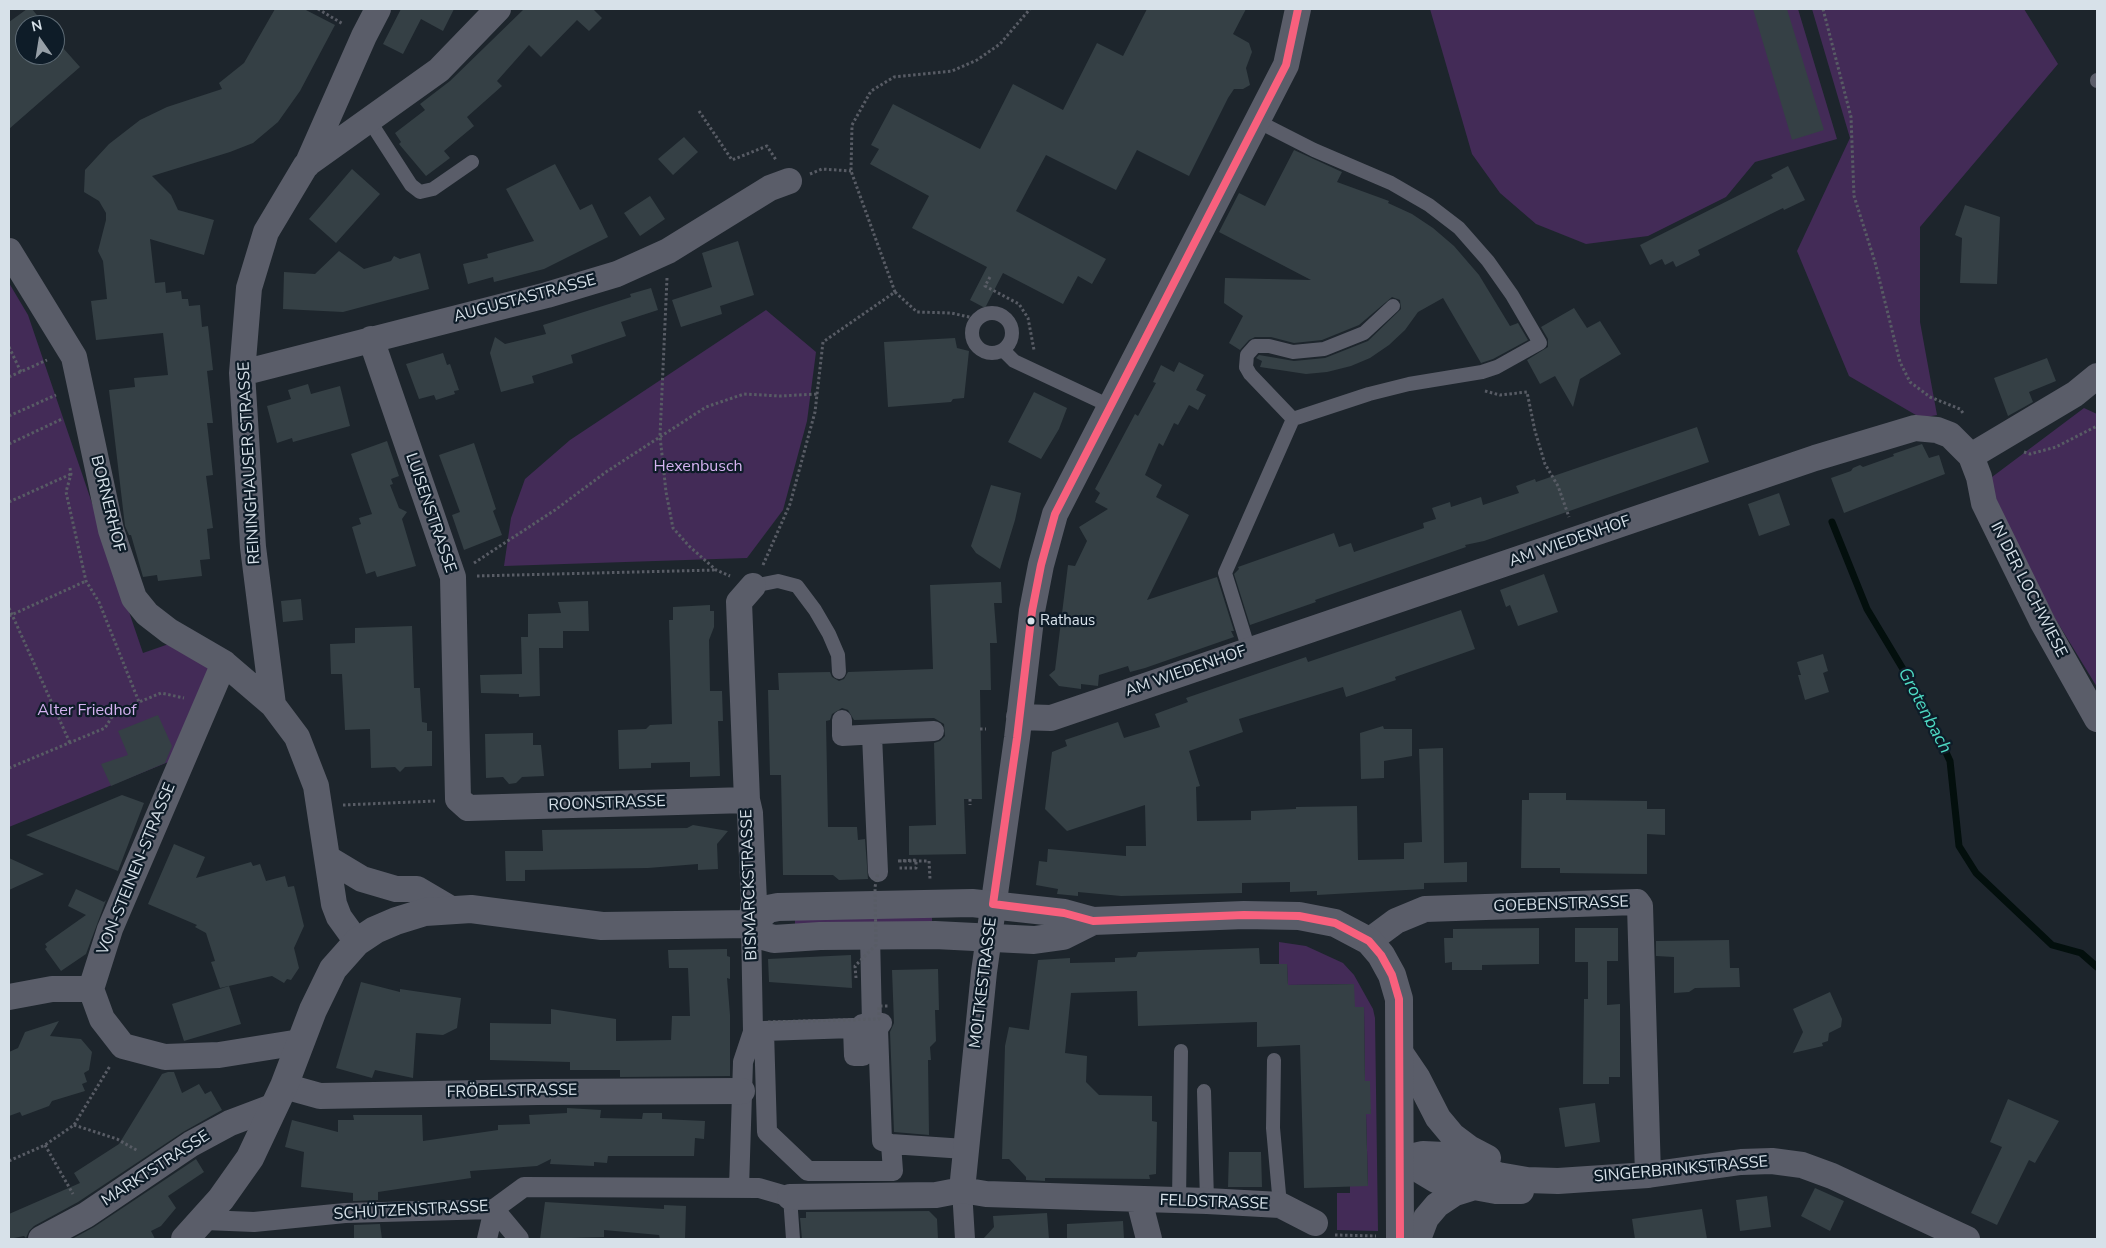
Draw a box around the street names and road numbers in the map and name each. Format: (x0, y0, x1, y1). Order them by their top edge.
street label: AUGUSTASTRASSE (452, 271, 598, 327)
street label: REININGHAUSER STRASSE (235, 361, 265, 565)
street label: LUISENSTRASSE (401, 451, 459, 575)
street label: BORNERHOF (86, 454, 128, 554)
street label: AM WIEDENHOF (1507, 512, 1633, 572)
street label: IN DER LOCHWIESE (1986, 519, 2070, 661)
street label: AM WIEDENHOF (1123, 642, 1249, 702)
street label: VON-STEINEN-STRASSE (94, 780, 180, 958)
street label: ROONSTRASSE (548, 792, 666, 816)
street label: BISMARCKSTRASSE (738, 809, 762, 961)
street label: GOEBENSTRASSE (1493, 893, 1629, 917)
street label: MOLTKESTRASSE (966, 916, 1002, 1050)
street label: FRÖBELSTRASSE (447, 1081, 577, 1103)
street label: MARKTSTRASSE (98, 1127, 214, 1211)
street label: SINGERBRINKSTRASSE (1593, 1153, 1769, 1187)
street label: FELDSTRASSE (1159, 1192, 1269, 1214)
street label: SCHÜTZENSTRASSE (333, 1197, 489, 1225)

